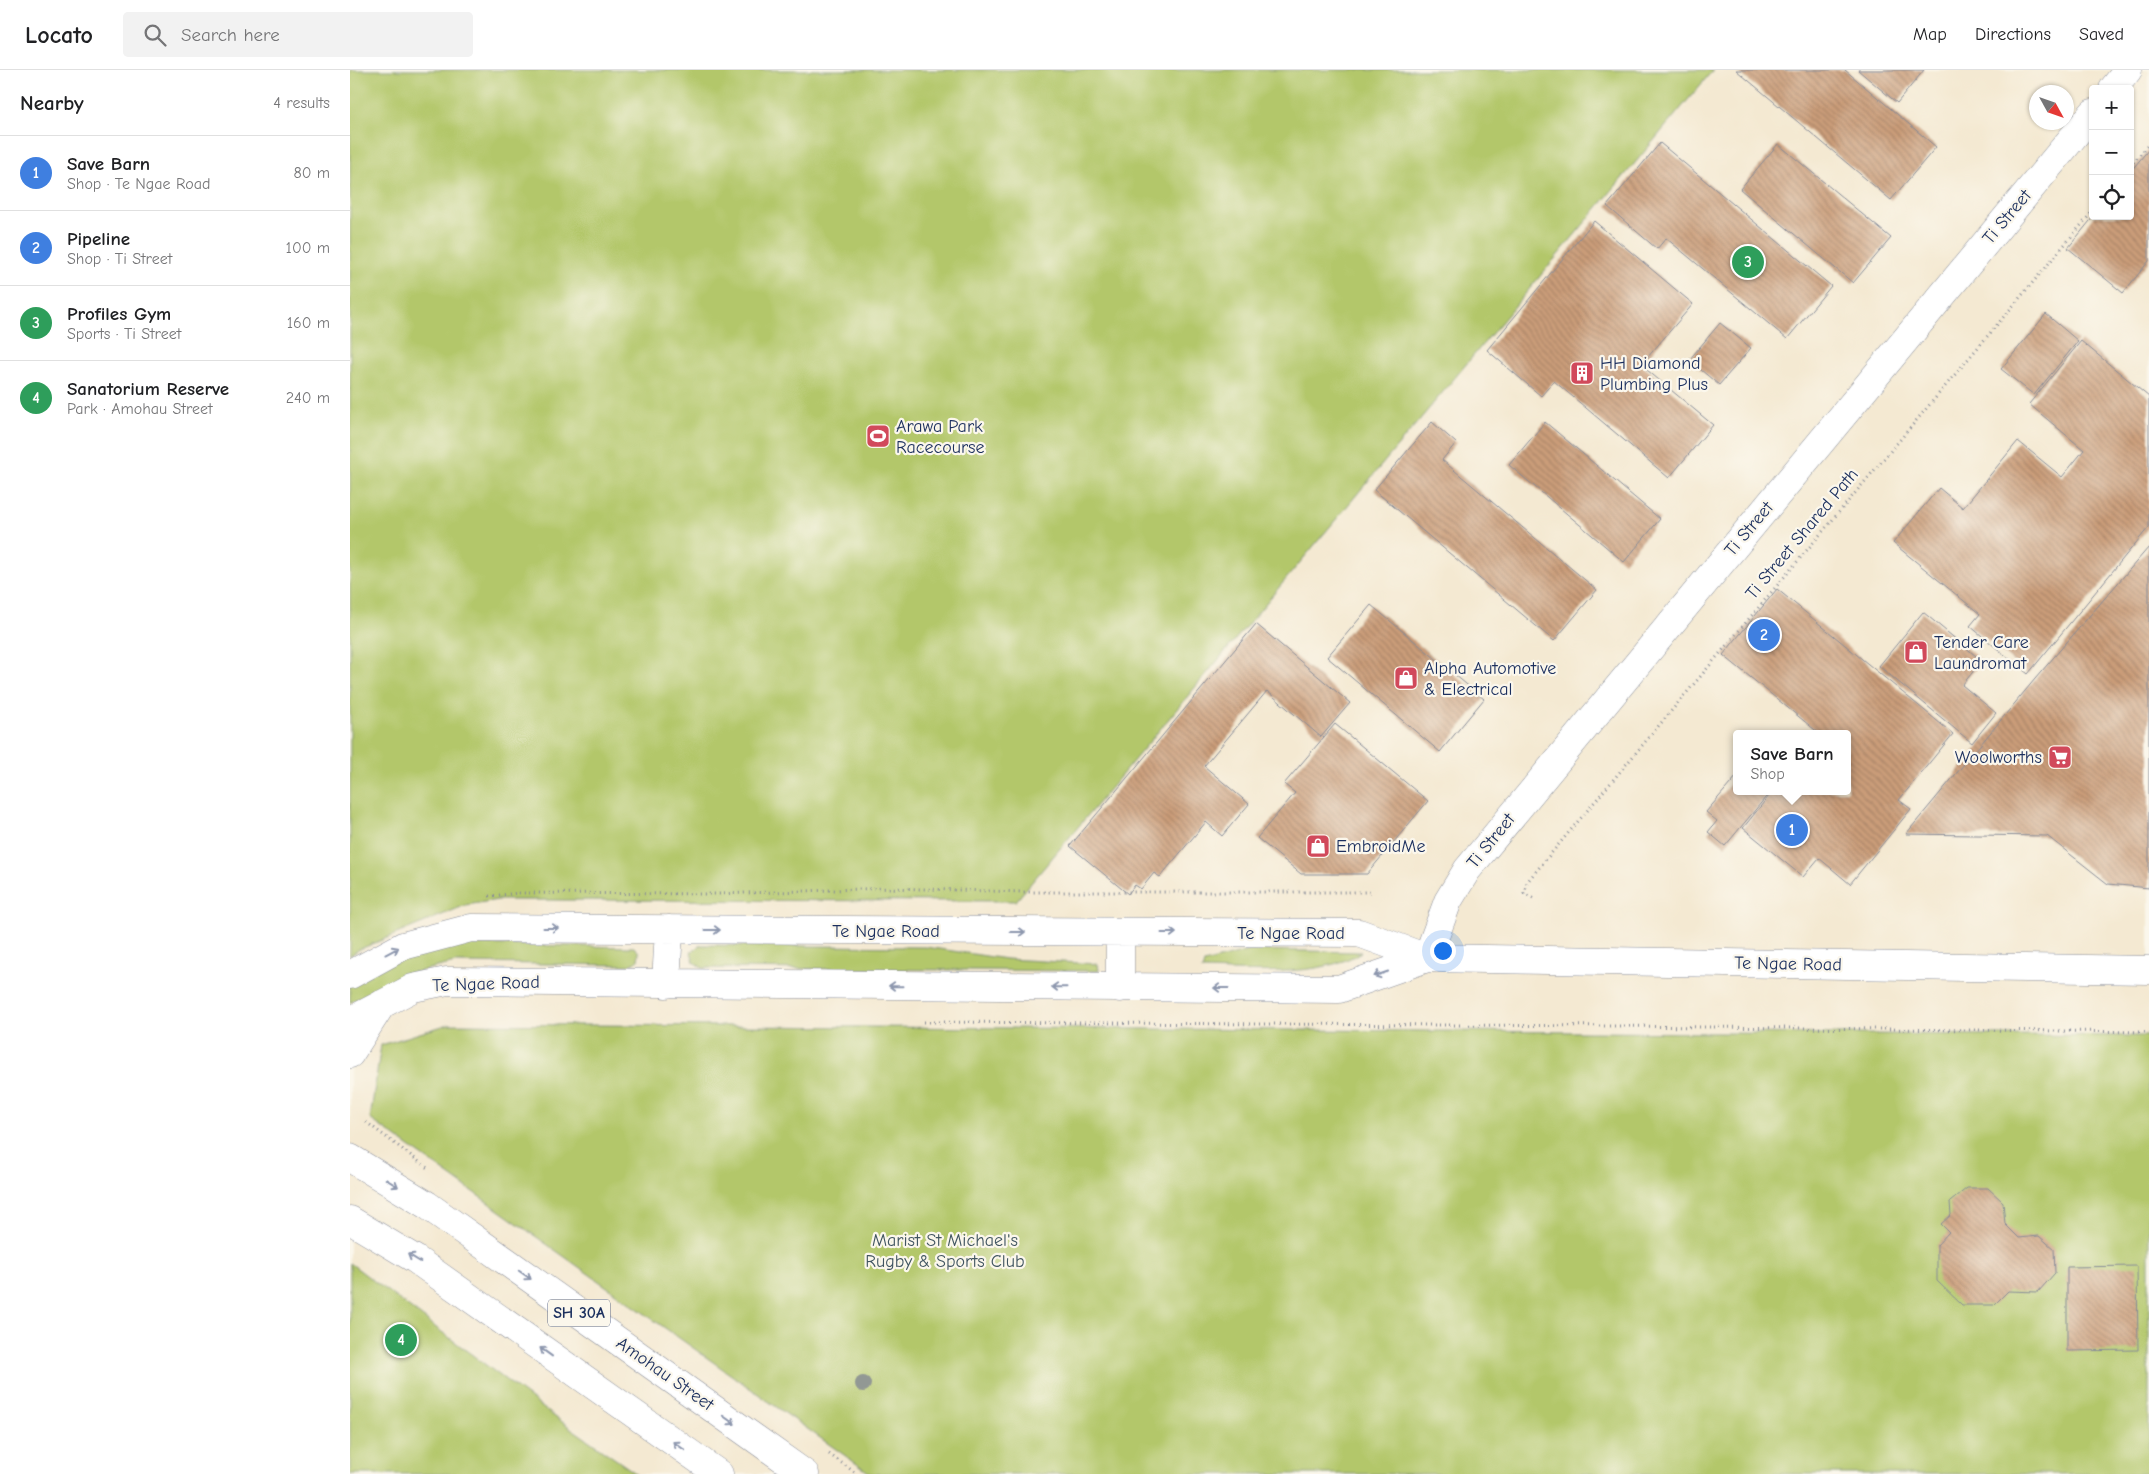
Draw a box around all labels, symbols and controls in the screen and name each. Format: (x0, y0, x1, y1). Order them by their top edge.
search box (123, 12, 473, 57)
text: Locato (25, 21, 93, 49)
icon: search (141, 21, 169, 49)
text: Search here (181, 24, 280, 46)
text: Map (1913, 24, 1947, 45)
text: Directions (1975, 24, 2051, 45)
text: Saved (2079, 24, 2124, 45)
north arrow (2029, 85, 2074, 130)
map controls (2089, 85, 2134, 220)
button: + (2089, 85, 2134, 130)
text: Nearby (20, 91, 84, 115)
text: 4 results (273, 94, 330, 112)
button: − (2089, 130, 2134, 175)
text: Save Barn (67, 153, 150, 175)
text: 1 (33, 164, 39, 182)
text: 80 m (293, 164, 330, 182)
text: Shop · Te Ngae Road (67, 175, 210, 193)
button: locate (2089, 175, 2134, 220)
street label: Ti Street (1978, 185, 2036, 248)
text: Pipeline (67, 228, 130, 250)
text: 2 (32, 239, 40, 257)
text: 100 m (286, 239, 330, 257)
pin: 3 (1732, 243, 1764, 281)
text: Shop · Ti Street (67, 250, 172, 268)
text: Profiles Gym (67, 303, 171, 325)
text: 3 (32, 314, 40, 332)
text: 160 m (287, 314, 330, 332)
text: Sports · Ti Street (67, 325, 181, 343)
place label: HH Diamond Plumbing Plus (1600, 353, 1708, 395)
building icon: HH Diamond Plumbing Plus (1569, 360, 1595, 386)
text: Sanatorium Reserve (67, 378, 229, 400)
text: 4 (32, 389, 40, 407)
text: 240 m (286, 389, 330, 407)
text: Park · Amohau Street (67, 400, 213, 418)
place label: Arawa Park Racecourse (896, 416, 985, 458)
sports icon: Arawa Park Racecourse (865, 423, 891, 449)
street label: Ti Street Shared Path (1741, 464, 1863, 604)
street label: Ti Street (1720, 497, 1778, 560)
pin: 2 (1748, 616, 1780, 654)
place label: Tender Care Laundromat (1934, 632, 2029, 674)
shop icon: Tender Care Laundromat (1903, 639, 1929, 665)
place label: Alpha Automotive & Electrical (1424, 658, 1556, 700)
shop icon: Alpha Automotive & Electrical (1393, 665, 1419, 691)
popup (1733, 730, 1851, 795)
text: Save Barn (1750, 743, 1834, 765)
supermarket icon: Woolworths (2047, 744, 2073, 770)
place label: Woolworths (1955, 747, 2042, 768)
text: Shop (1750, 765, 1785, 783)
street label: Ti Street (1463, 809, 1520, 873)
pin: 1 (1776, 811, 1808, 849)
shop icon: EmbroidMe (1305, 833, 1331, 859)
place label: EmbroidMe (1336, 836, 1425, 857)
street label: Te Ngae Road (832, 921, 940, 942)
one-way arrow (542, 923, 559, 933)
street label: Te Ngae Road (1237, 923, 1345, 944)
one-way arrow (705, 925, 721, 935)
one-way arrow (1010, 927, 1026, 937)
one-way arrow (1160, 928, 1176, 938)
your location (1430, 938, 1456, 964)
one-way arrow (384, 946, 399, 955)
street label: Te Ngae Road (1734, 953, 1842, 975)
one-way arrow (1374, 970, 1389, 979)
street label: Te Ngae Road (432, 972, 540, 996)
one-way arrow (888, 981, 904, 991)
one-way arrow (1051, 982, 1067, 992)
one-way arrow (1213, 983, 1230, 993)
one-way arrow (384, 1179, 398, 1189)
park label: Marist St Michael's Rugby & Sports Club (865, 1230, 1025, 1272)
one-way arrow (407, 1253, 421, 1263)
one-way arrow (518, 1270, 532, 1280)
road number: SH 30A (548, 1300, 610, 1326)
pin: 4 (385, 1321, 417, 1359)
street label: Amohau Street (612, 1333, 718, 1416)
one-way arrow (539, 1347, 553, 1357)
one-way arrow (722, 1415, 736, 1425)
one-way arrow (672, 1441, 686, 1451)

